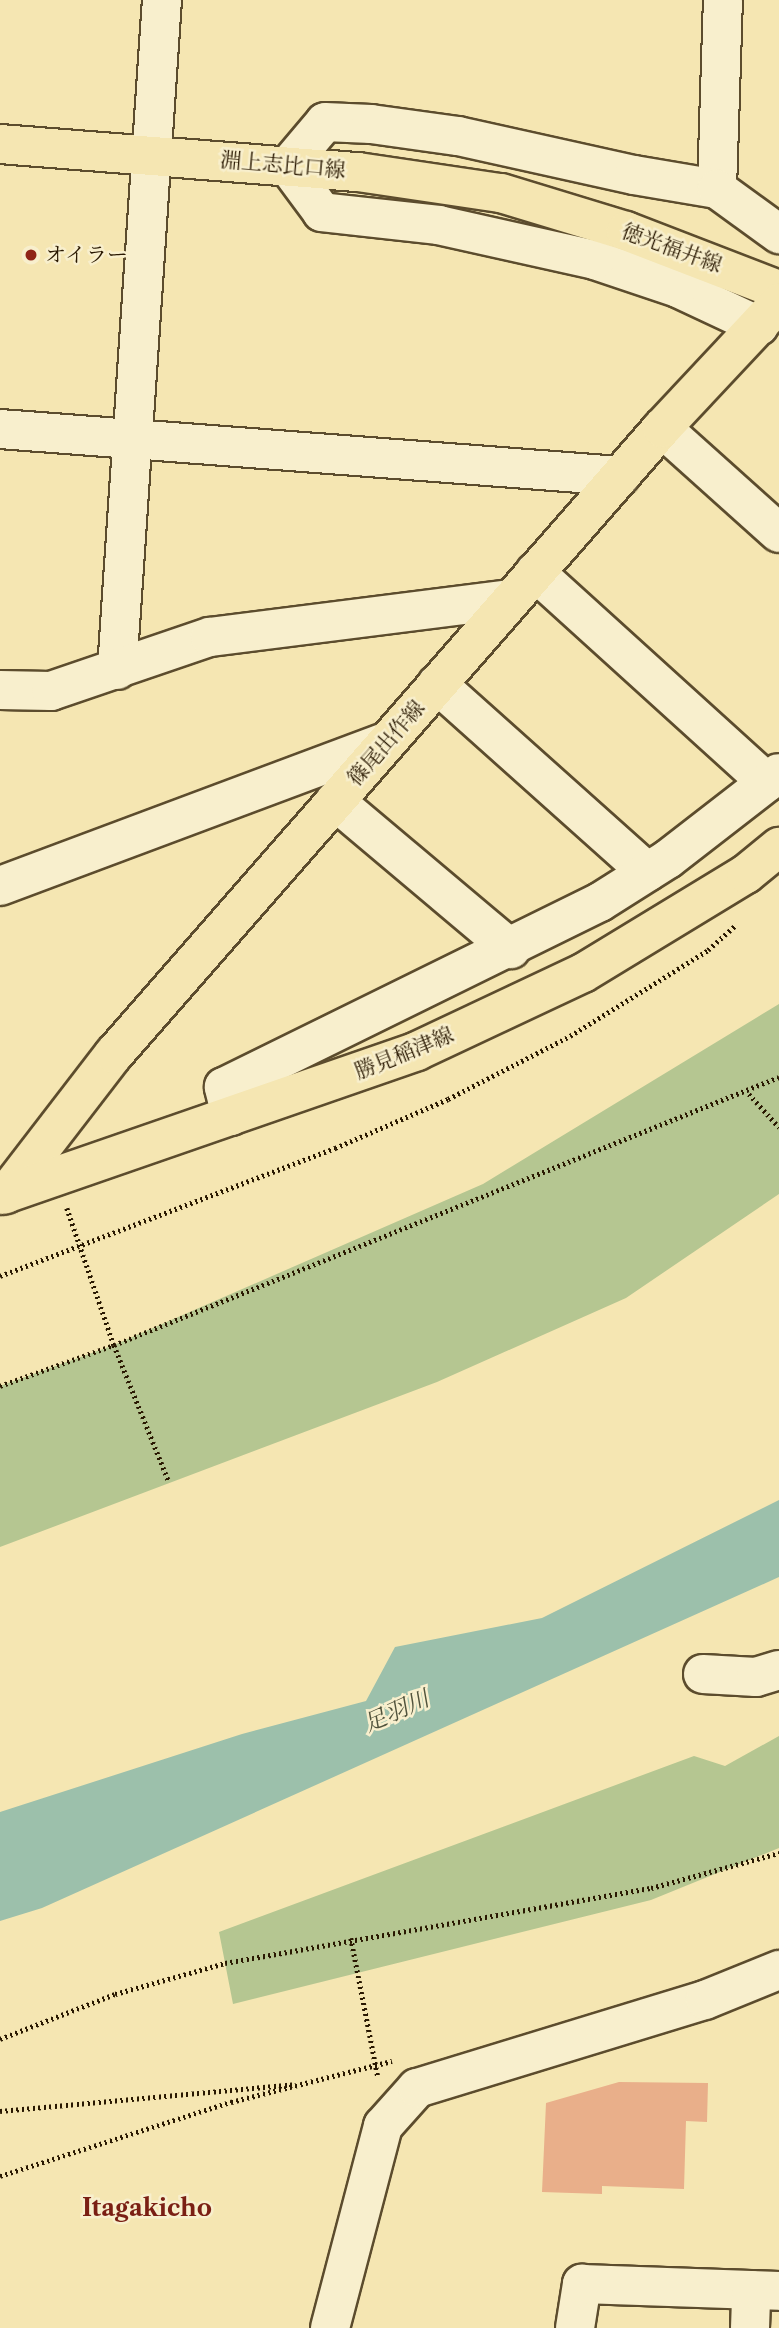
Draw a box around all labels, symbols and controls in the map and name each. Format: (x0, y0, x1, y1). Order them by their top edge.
street label: 淵上志比口線 (219, 147, 347, 183)
street label: 徳光福井線 (618, 218, 726, 278)
place label: オイラー (45, 242, 129, 268)
marker: オイラー (23, 247, 39, 263)
street label: 篠尾出作線 (342, 695, 430, 791)
street label: 勝見稲津線 (351, 1022, 457, 1084)
water label: 足羽川 (359, 1684, 433, 1738)
district label: Itagakicho (82, 2194, 212, 2222)

